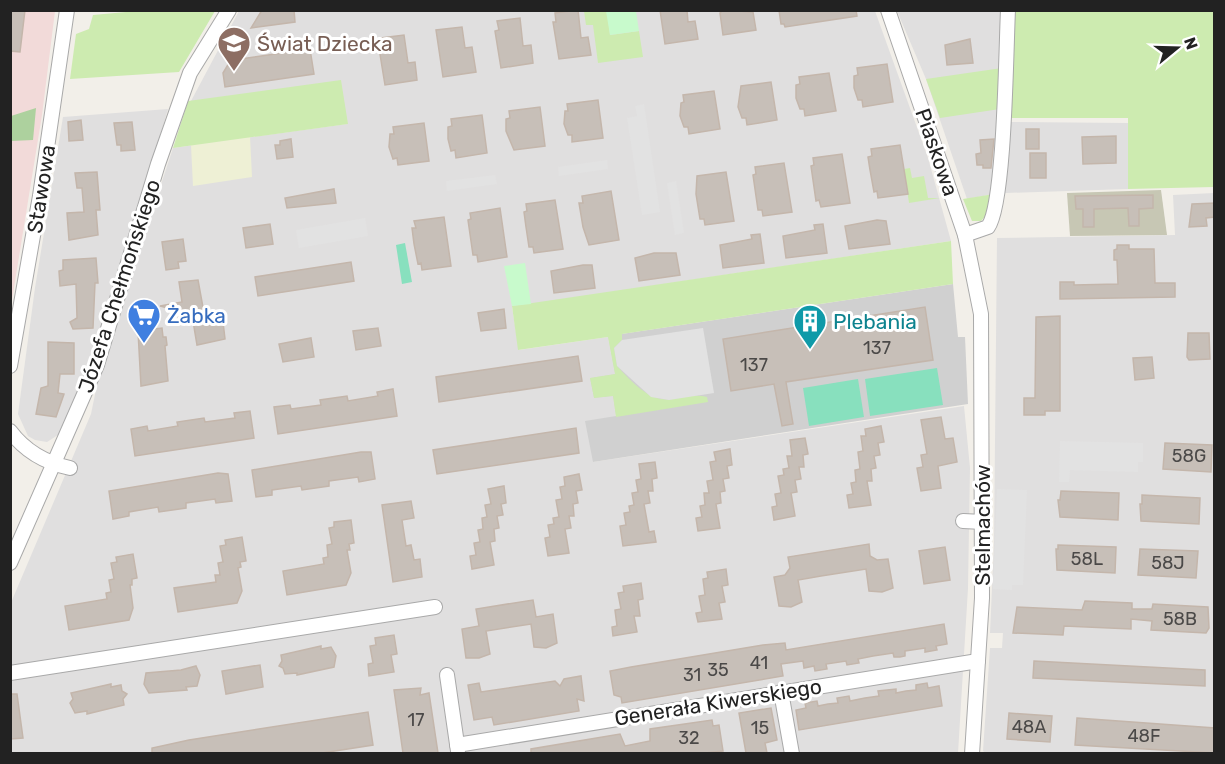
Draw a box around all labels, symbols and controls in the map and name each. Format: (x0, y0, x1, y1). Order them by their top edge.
north arrow (1147, 18, 1207, 78)
school or university icon: Świat Dziecka (216, 25, 252, 72)
place label: Świat Dziecka (257, 31, 393, 56)
text: N (1180, 35, 1202, 52)
street label: Piaskowa (910, 105, 964, 199)
street label: Stawowa (22, 143, 60, 235)
street label: Józefa Chełmońskiego (73, 176, 165, 396)
supermarket icon: Żabka (126, 297, 162, 344)
place label: Żabka (167, 303, 226, 328)
building icon: Plebania (792, 303, 828, 350)
place label: Plebania (833, 309, 917, 334)
house number: 137 (863, 337, 891, 359)
house number: 137 (740, 354, 768, 376)
house number: 58G (1172, 445, 1206, 467)
street label: Stelmachów (970, 464, 995, 586)
house number: 58L (1071, 548, 1103, 570)
house number: 58J (1151, 552, 1185, 574)
house number: 58B (1163, 608, 1197, 630)
house number: 41 (750, 652, 768, 674)
house number: 35 (707, 659, 729, 681)
house number: 31 (683, 664, 701, 686)
street label: Generała Kiwerskiego (613, 673, 823, 731)
house number: 17 (408, 709, 424, 731)
house number: 48A (1012, 716, 1046, 738)
house number: 15 (751, 717, 769, 739)
house number: 48F (1127, 725, 1161, 747)
house number: 32 (678, 727, 700, 749)

